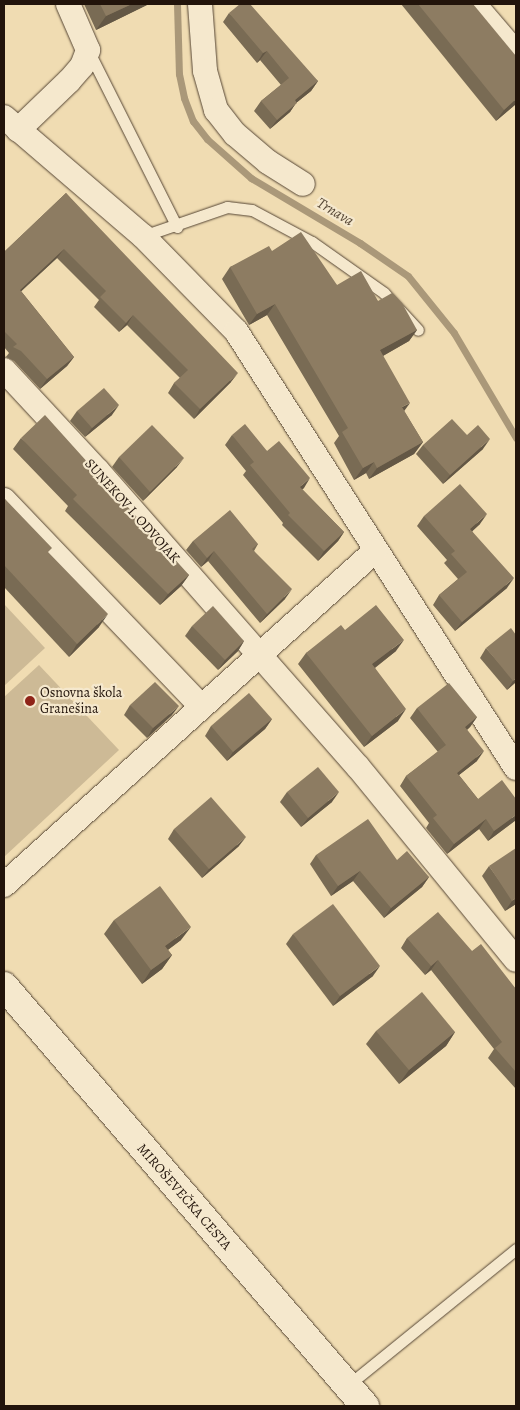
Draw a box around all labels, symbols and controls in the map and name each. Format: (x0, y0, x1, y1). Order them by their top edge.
water label: Trnava (313, 194, 357, 230)
street label: SUNEKOV I. ODVOJAK (81, 455, 183, 567)
place label: Osnovna škola Granešina (40, 685, 122, 718)
marker: Osnovna škola Granešina (24, 695, 36, 707)
street label: MIROŠEVEČKA CESTA (133, 1140, 235, 1254)

